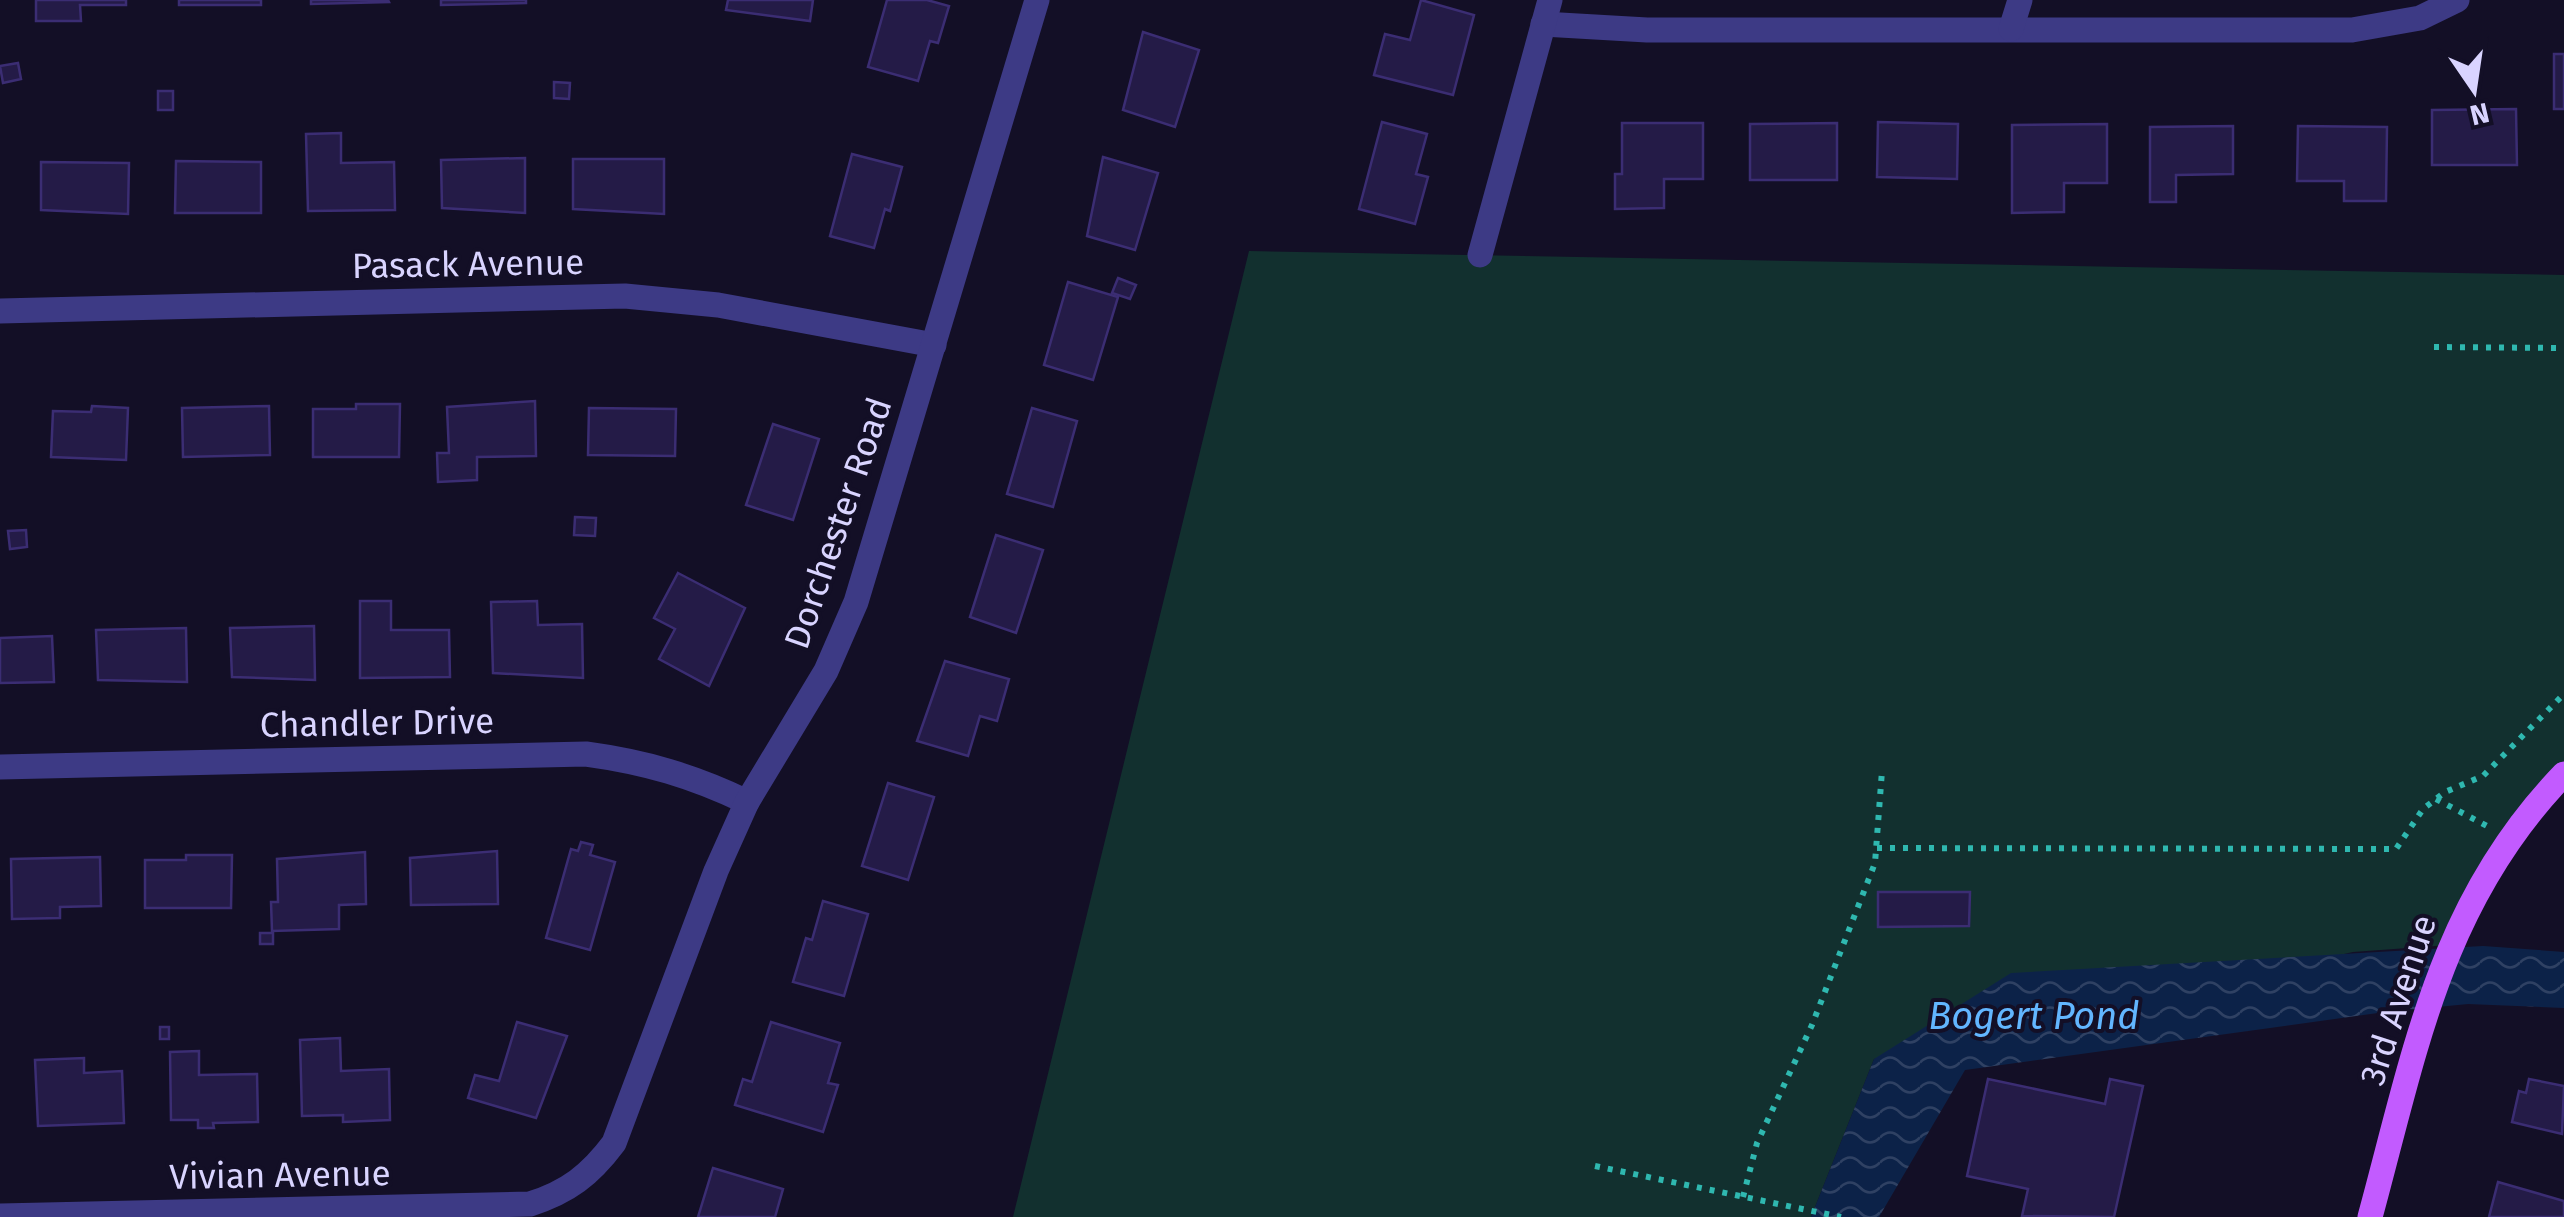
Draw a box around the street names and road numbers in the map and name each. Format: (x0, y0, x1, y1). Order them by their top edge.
street label: Pasack Avenue (352, 241, 584, 287)
street label: Dorchester Road (775, 392, 901, 654)
street label: Chandler Drive (260, 700, 494, 746)
street label: 3rd Avenue (2351, 910, 2445, 1090)
street label: Vivian Avenue (169, 1152, 391, 1198)

